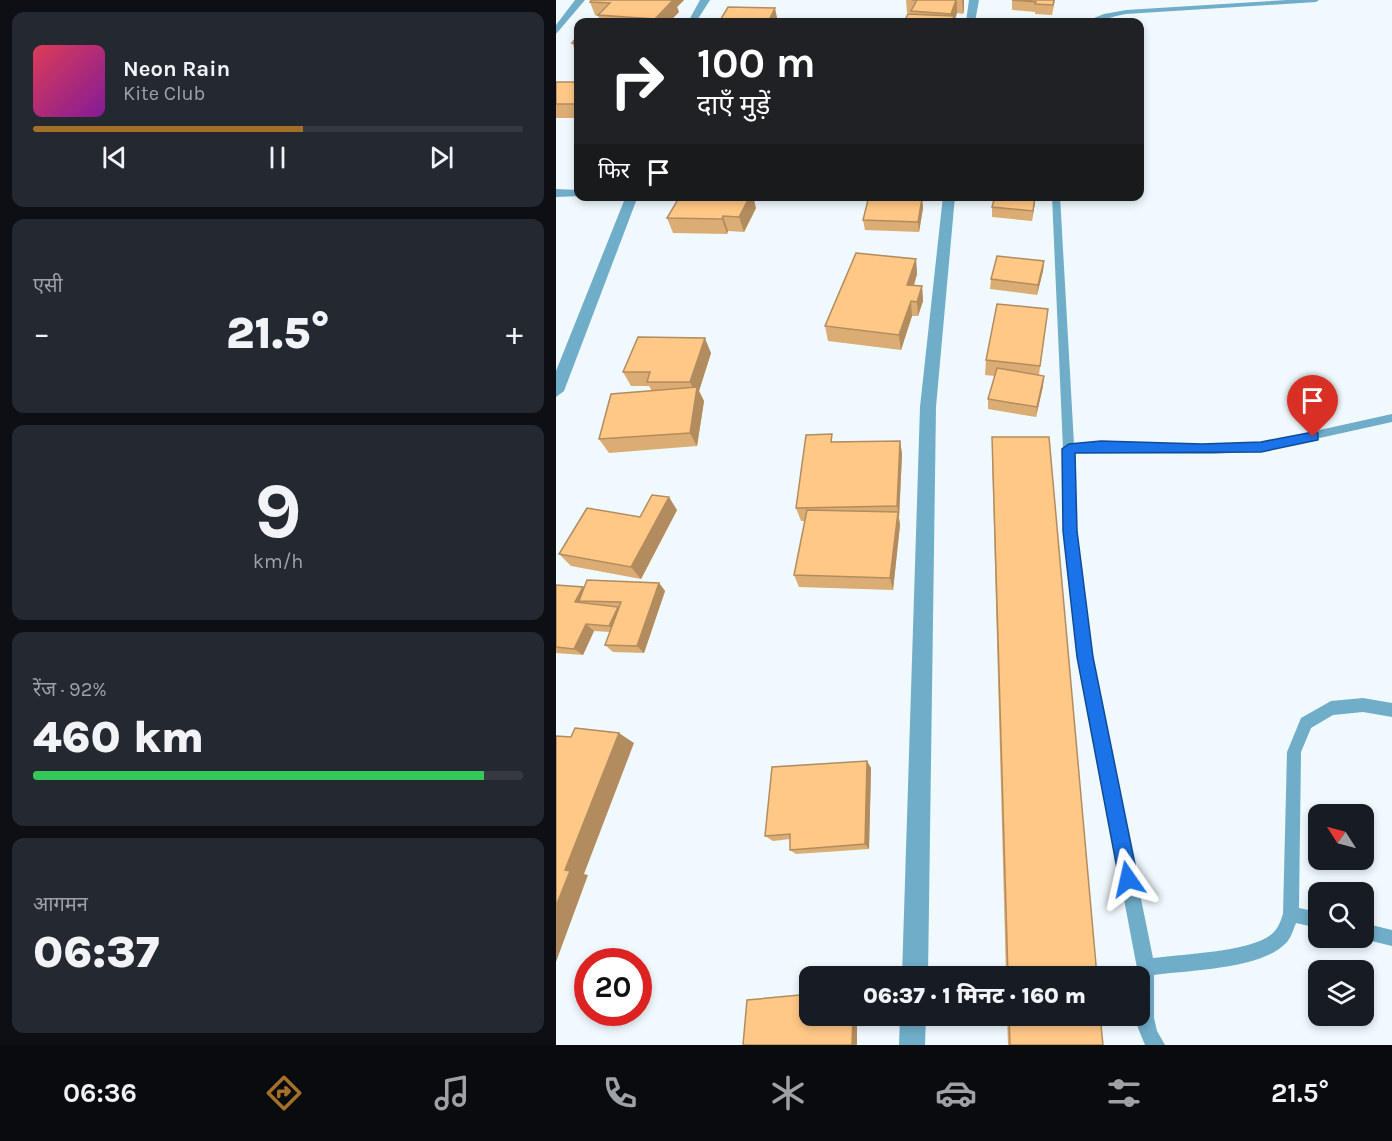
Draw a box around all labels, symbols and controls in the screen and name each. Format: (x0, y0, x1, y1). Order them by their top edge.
text: 100 m (697, 38, 816, 88)
icon: right (598, 42, 676, 120)
text: Neon Rain (123, 56, 230, 82)
text: Kite Club (123, 82, 205, 105)
text: दाएँ मुड़ें (697, 89, 770, 121)
icon: previous (98, 141, 131, 174)
icon: pause (261, 141, 294, 174)
icon: next (425, 141, 458, 174)
icon: arrive (642, 156, 675, 189)
text: फिर (598, 158, 630, 184)
text: एसी (33, 274, 63, 297)
text: 21.5° (226, 307, 330, 359)
text: − (33, 314, 50, 352)
text: + (506, 314, 523, 352)
pin (1287, 375, 1338, 437)
icon: arrive (1296, 384, 1329, 417)
text: 9 (254, 465, 302, 557)
text: km/h (253, 550, 303, 573)
text: रेंज · 92% (33, 678, 107, 701)
text: 460 km (33, 711, 204, 763)
north arrow (1308, 804, 1374, 870)
map controls (1308, 804, 1374, 1026)
position arrow (1096, 847, 1160, 911)
button: search (1308, 882, 1374, 948)
text: आगमन (33, 893, 88, 916)
text: 06:37 (33, 926, 159, 978)
speed limit sign: 20 (574, 948, 652, 1026)
button: layers (1308, 960, 1374, 1026)
text: 06:37 · 1 मिनट · 160 m (863, 983, 1086, 1009)
icon: directions (263, 1072, 305, 1114)
icon: music (431, 1072, 473, 1114)
icon: phone (599, 1072, 641, 1114)
icon: climate (767, 1072, 809, 1114)
icon: car (935, 1072, 977, 1114)
icon: filters (1103, 1072, 1145, 1114)
text: 06:36 (63, 1077, 137, 1109)
text: 21.5° (1271, 1077, 1329, 1109)

